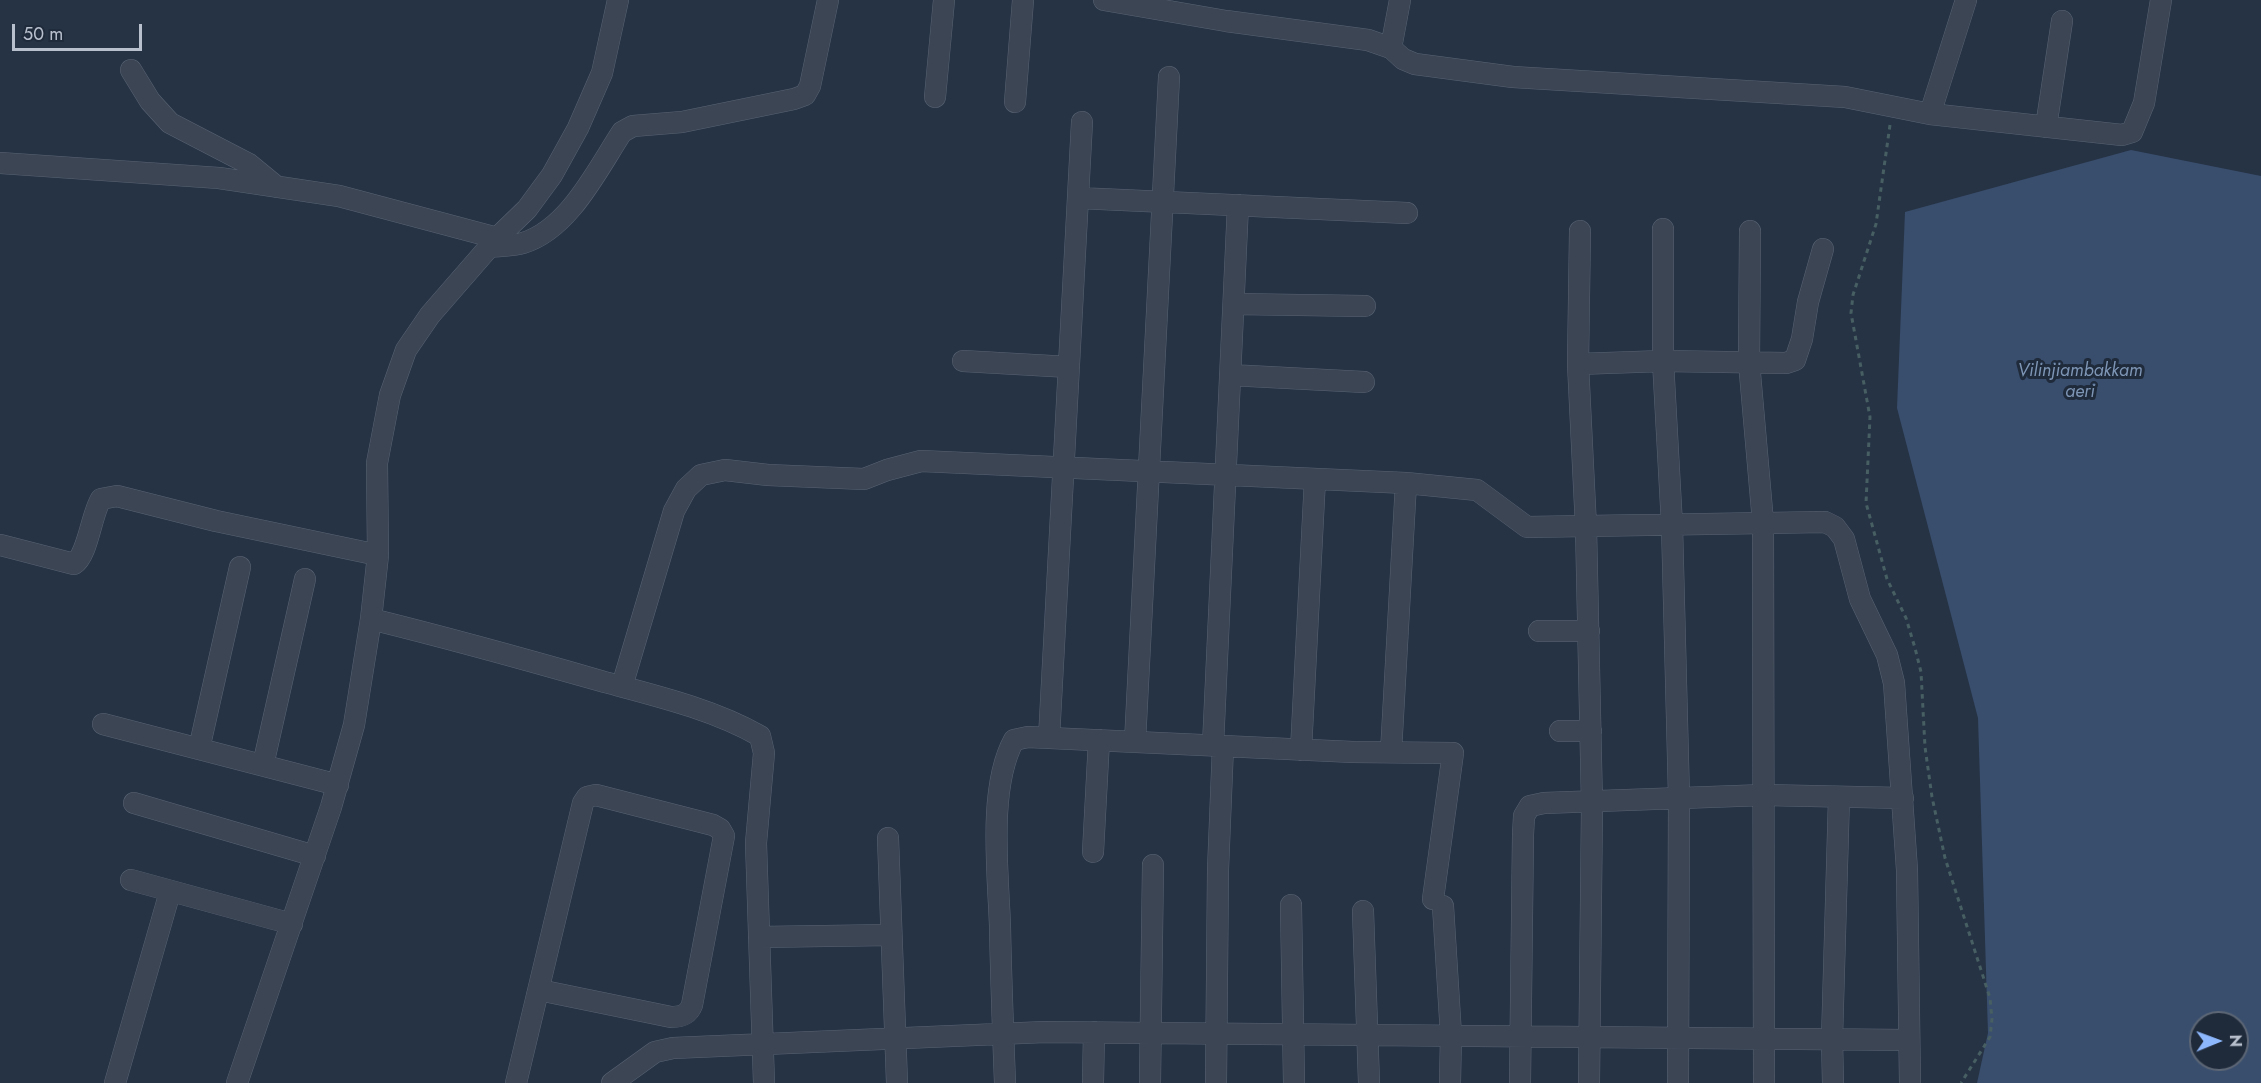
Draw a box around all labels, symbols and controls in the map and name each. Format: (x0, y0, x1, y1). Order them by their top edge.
scale bar (15, 12, 146, 50)
text: 50 m (23, 21, 63, 47)
water label: Vilinjiambakkam aeri (2017, 361, 2143, 404)
north arrow (2189, 1011, 2249, 1071)
text: N (2224, 1034, 2247, 1047)

